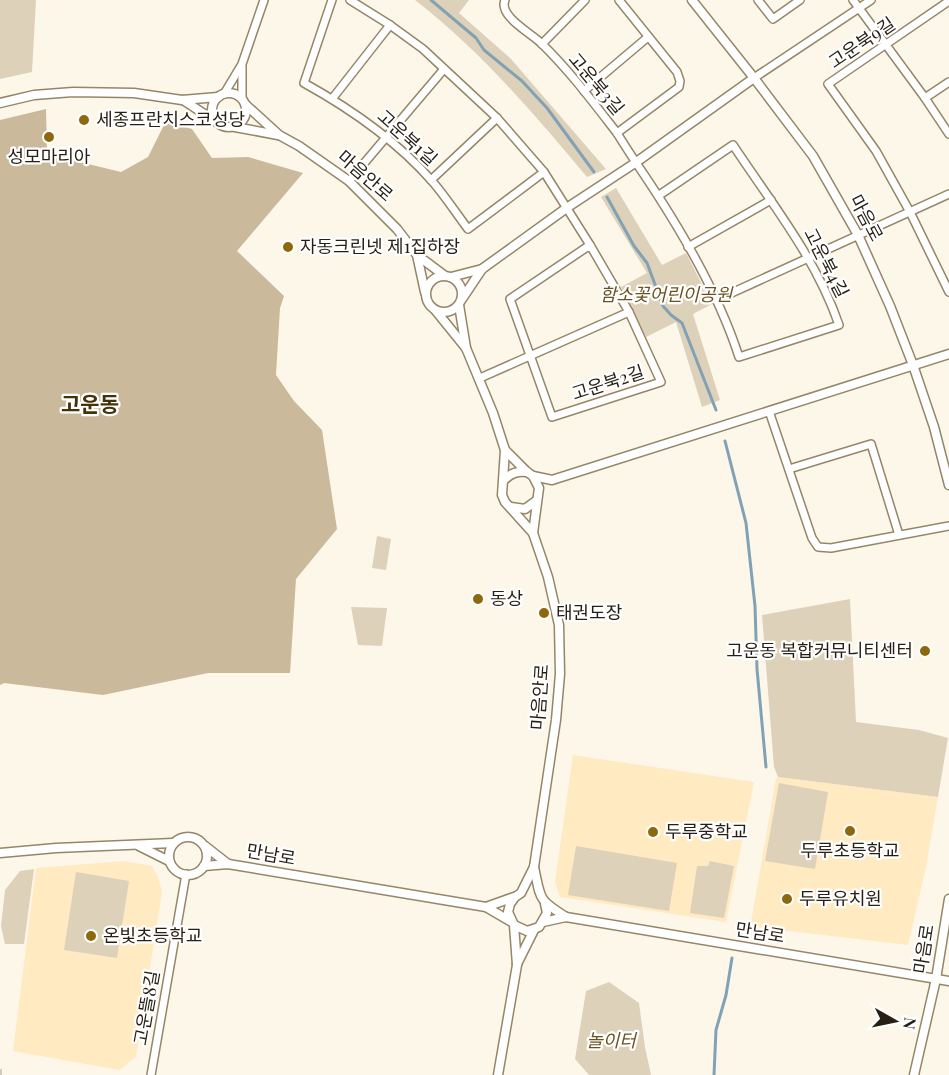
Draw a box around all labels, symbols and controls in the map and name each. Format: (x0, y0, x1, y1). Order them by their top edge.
street label: 고운북9길 (823, 11, 899, 73)
street label: 고운북3길 (564, 47, 630, 120)
street label: 고운북1길 (373, 104, 443, 171)
place label: 세종프란치스코성당 (96, 107, 245, 131)
marker: 세종프란치스코성당 (77, 113, 91, 127)
marker: 성모마리아 (42, 130, 56, 144)
place label: 성모마리아 (8, 144, 91, 168)
street label: 마음안로 (333, 144, 399, 206)
street label: 마음로 (845, 190, 889, 245)
street label: 고운북4길 (799, 224, 855, 301)
place label: 자동크린넷 제1집하장 (300, 234, 460, 258)
marker: 자동크린넷 제1집하장 (281, 240, 295, 254)
park label: 함소꽃어린이공원 (600, 282, 734, 306)
street label: 고운북2길 (568, 359, 647, 405)
district label: 고운동 (61, 389, 119, 417)
place label: 동상 (490, 586, 523, 610)
marker: 동상 (471, 592, 485, 606)
place label: 태권도장 (556, 600, 622, 624)
marker: 태권도장 (537, 606, 551, 620)
place label: 고운동 복합커뮤니티센터 (726, 638, 913, 662)
marker: 고운동 복합커뮤니티센터 (918, 644, 932, 658)
street label: 마음안로 (525, 663, 553, 731)
place label: 두루중학교 (665, 819, 748, 843)
marker: 두루초등학교 (843, 824, 857, 838)
marker: 두루중학교 (646, 825, 660, 839)
street label: 만남로 (245, 838, 298, 870)
place label: 두루초등학교 (800, 838, 900, 862)
place label: 두루유치원 (799, 886, 882, 910)
marker: 두루유치원 (780, 892, 794, 906)
street label: 만남로 (734, 916, 787, 948)
street label: 마음로 (907, 922, 939, 975)
place label: 온빛초등학교 (103, 923, 202, 947)
marker: 온빛초등학교 (84, 929, 98, 943)
street label: 고운뜰8길 (128, 969, 164, 1047)
north arrow (865, 991, 925, 1051)
text: N (899, 1016, 922, 1031)
park label: 놀이터 (586, 1028, 638, 1052)

